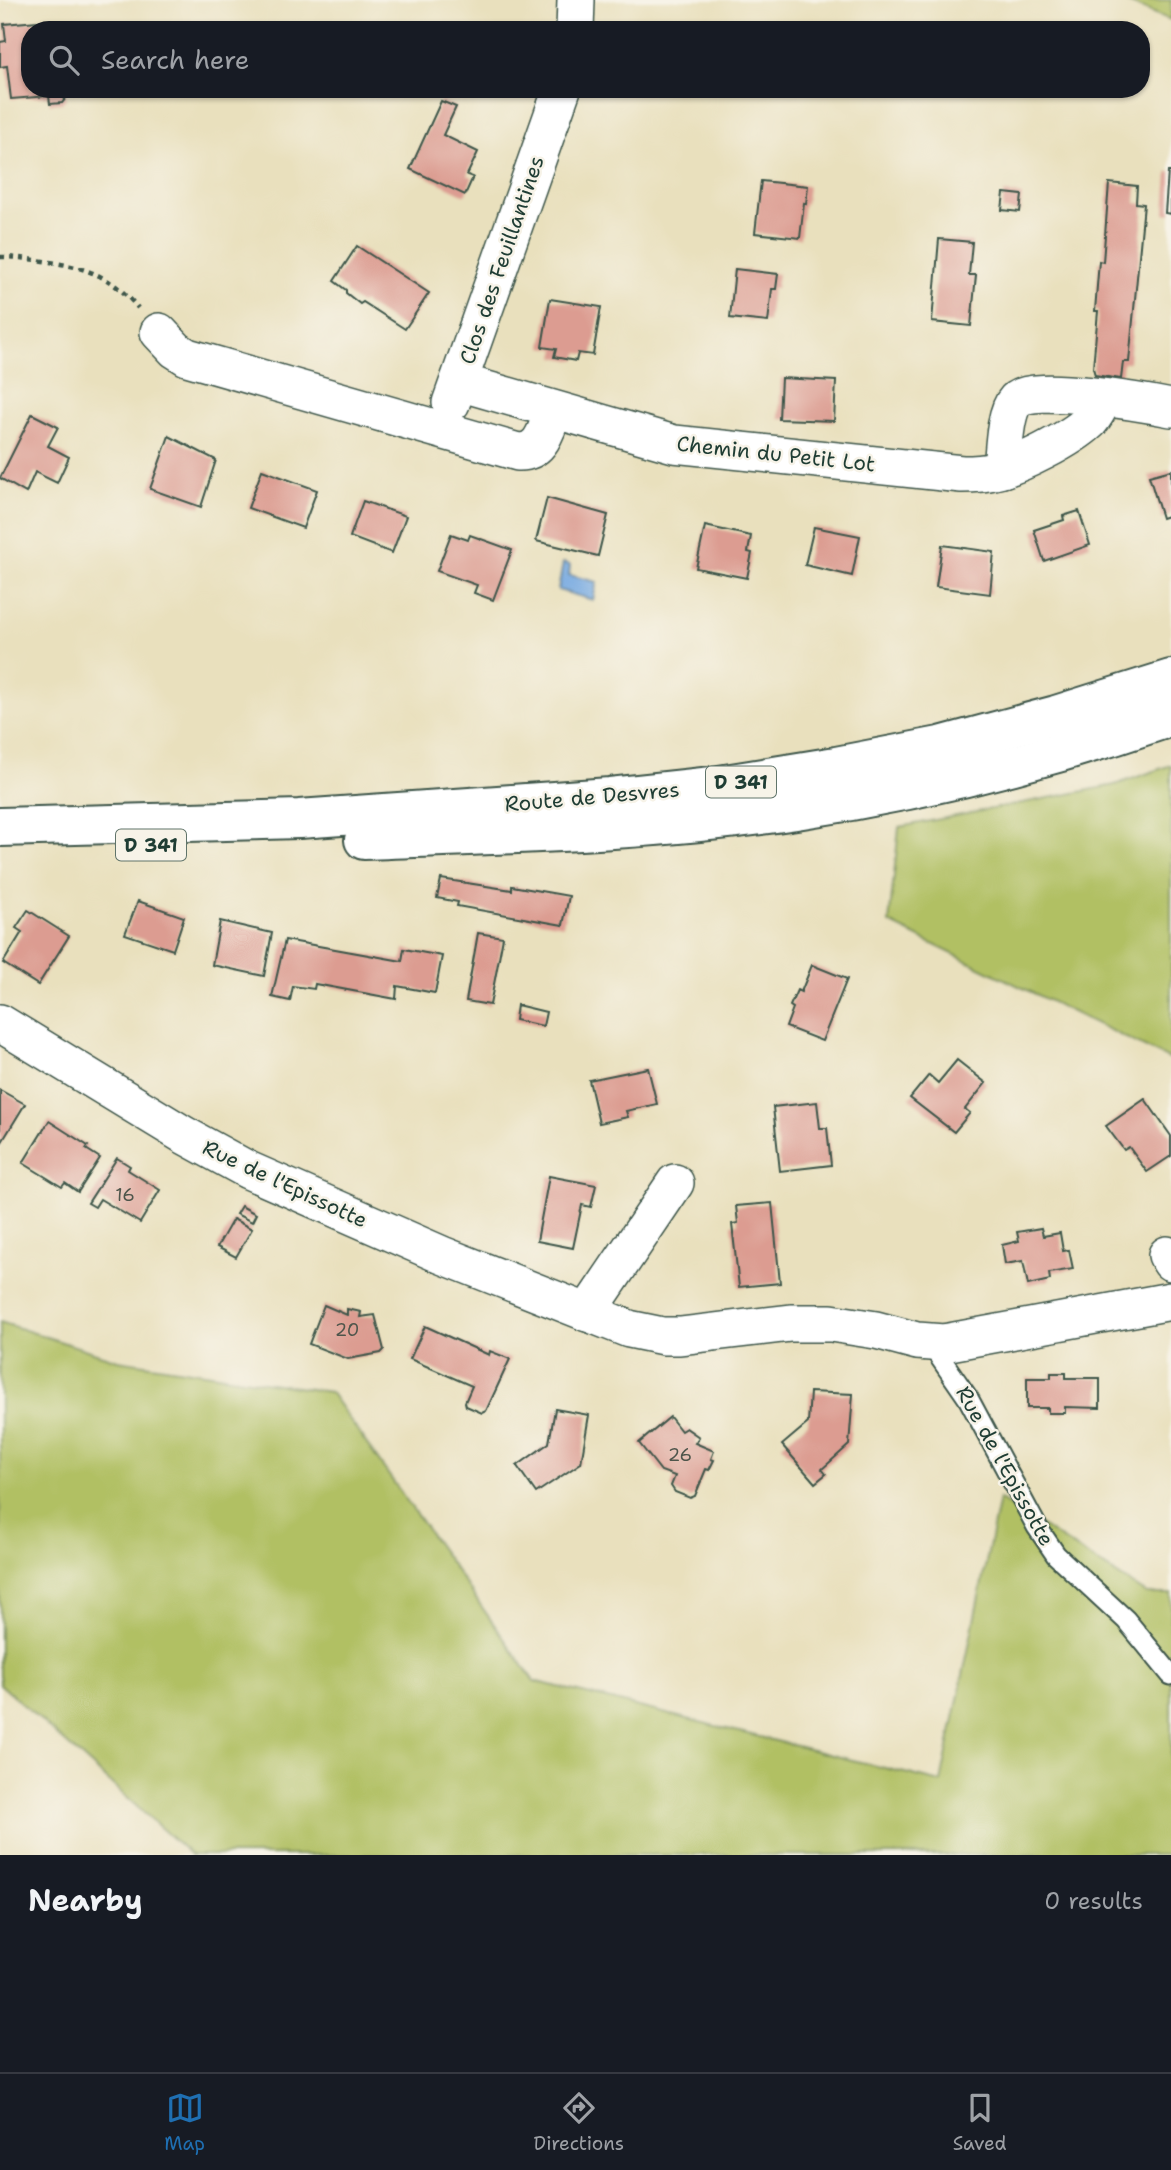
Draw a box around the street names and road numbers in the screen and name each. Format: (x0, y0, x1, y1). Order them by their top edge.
street label: Clos des Feuillantines (453, 152, 551, 368)
street label: Chemin du Petit Lot (675, 430, 877, 478)
road number: D 341 (706, 766, 776, 797)
street label: Route de Desvres (503, 775, 681, 819)
road number: D 341 (116, 830, 186, 860)
street label: Rue de l'Epissotte (198, 1134, 372, 1234)
street label: Rue de l'Epissotte (949, 1381, 1061, 1551)

